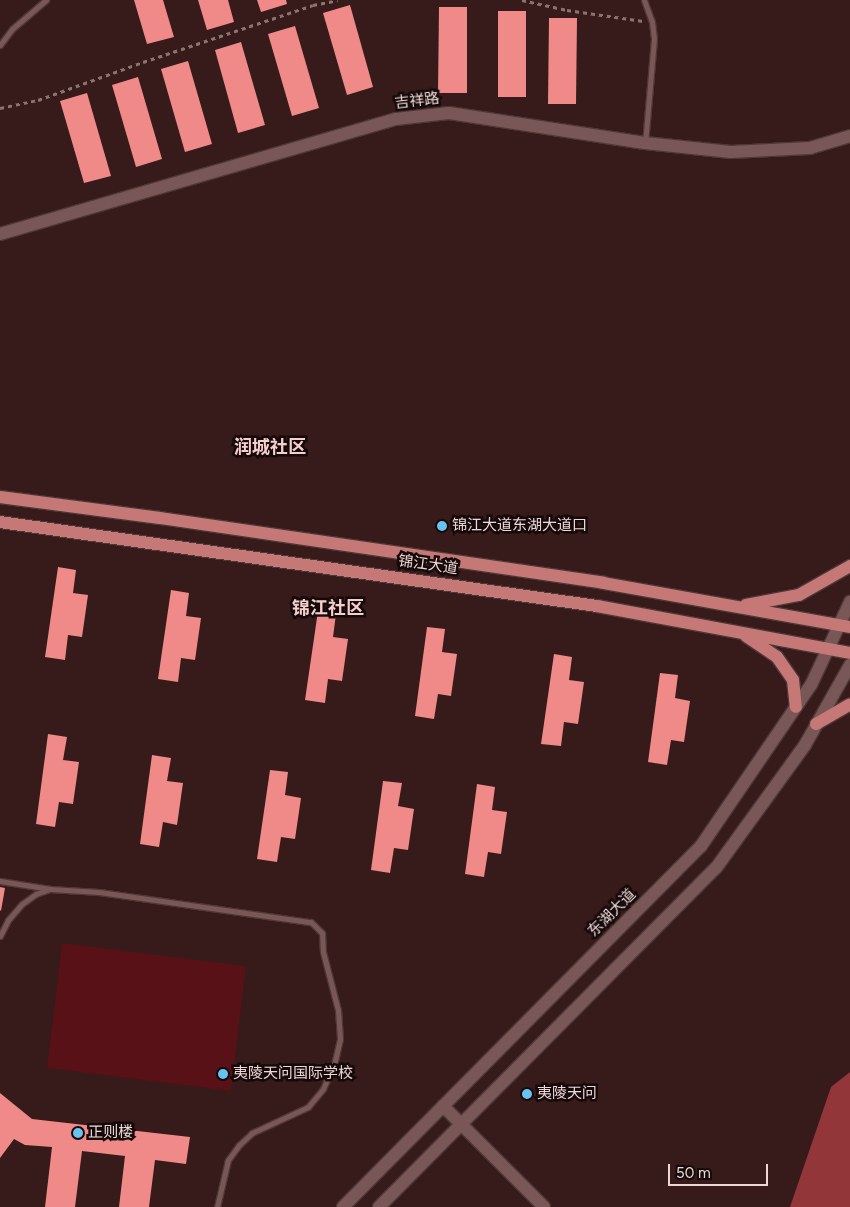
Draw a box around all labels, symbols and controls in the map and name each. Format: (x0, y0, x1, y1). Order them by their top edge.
street label: 吉祥路 (394, 89, 440, 113)
district label: 润城社区 (234, 436, 306, 458)
place label: 锦江大道东湖大道口 (452, 517, 587, 535)
marker: 锦江大道东湖大道口 (436, 520, 448, 532)
street label: 锦江大道 (397, 552, 459, 578)
district label: 锦江社区 (292, 597, 364, 619)
street label: 东湖大道 (584, 885, 640, 941)
place label: 夷陵天问国际学校 (233, 1065, 353, 1083)
marker: 夷陵天问国际学校 (217, 1068, 229, 1080)
place label: 夷陵天问 (537, 1085, 597, 1103)
marker: 夷陵天问 (521, 1088, 533, 1100)
place label: 正则楼 (88, 1124, 133, 1142)
marker: 正则楼 (72, 1127, 84, 1139)
scale bar (670, 1154, 770, 1186)
text: 50 m (676, 1164, 711, 1182)

